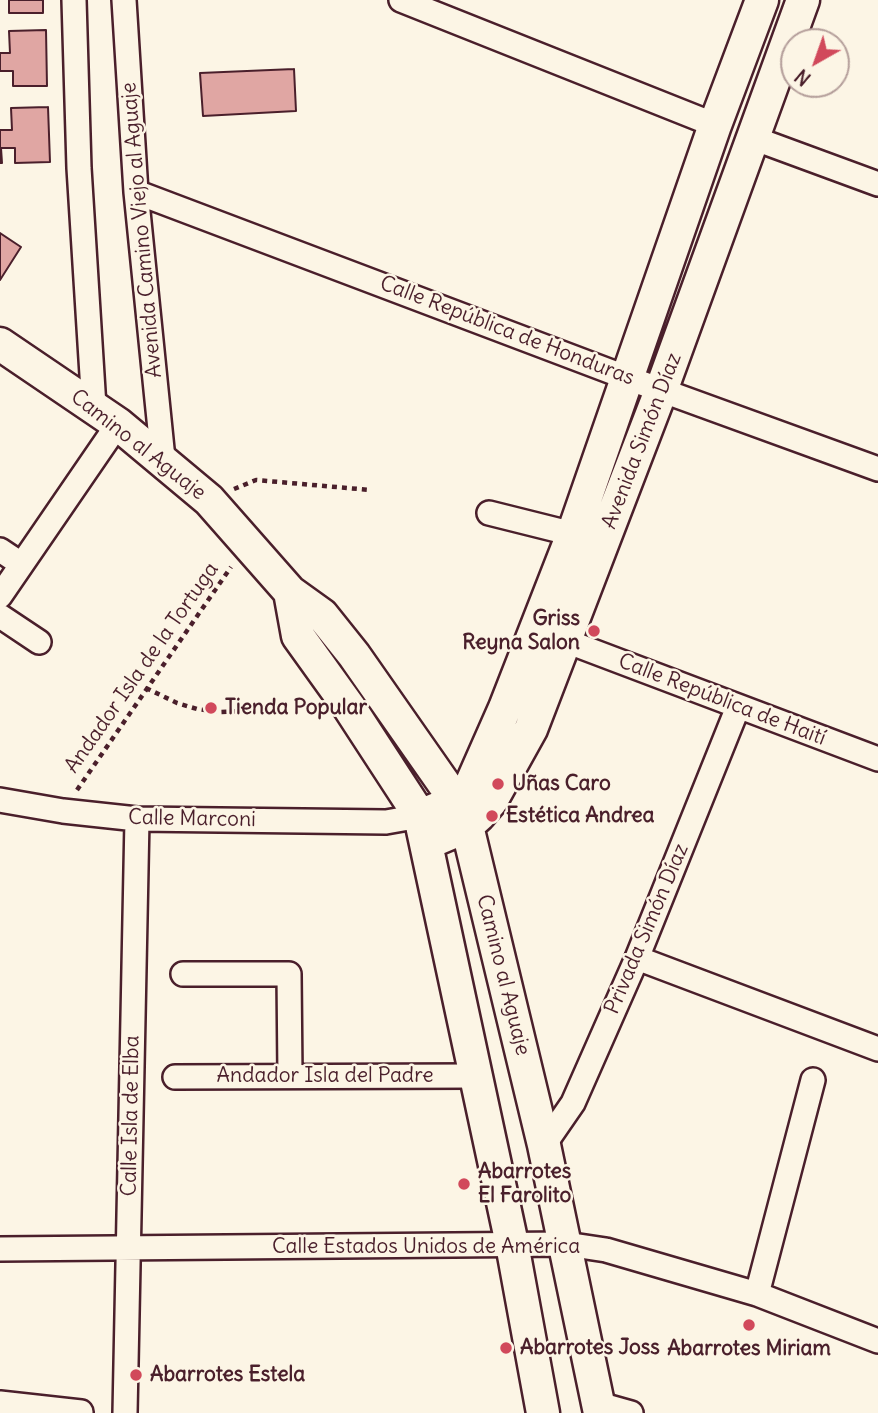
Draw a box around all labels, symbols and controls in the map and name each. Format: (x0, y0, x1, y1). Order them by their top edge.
north arrow (780, 28, 850, 98)
text: N (790, 64, 816, 91)
street label: Avenida Camino Viejo al Aguaje (117, 81, 167, 379)
street label: Calle República de Honduras (376, 271, 638, 391)
street label: Avenida Simón Díaz (597, 349, 687, 533)
street label: Camino al Aguaje (65, 384, 211, 506)
street label: Andador Isla de la Tortuga (60, 558, 224, 778)
place label: Griss Reyna Salon (462, 606, 580, 656)
marker: Griss Reyna Salon (586, 623, 602, 639)
street label: Calle República de Haití (615, 649, 829, 751)
place label: Tienda Popular (225, 695, 367, 721)
marker: Tienda Popular (203, 700, 219, 716)
place label: Uñas Caro (512, 771, 611, 797)
marker: Uñas Caro (490, 776, 506, 792)
place label: Estética Andrea (506, 803, 655, 829)
street label: Calle Marconi (128, 805, 256, 833)
marker: Estética Andrea (484, 808, 500, 824)
street label: Privada Simón Díaz (600, 840, 694, 1018)
street label: Camino al Aguaje (471, 892, 535, 1058)
street label: Calle Isla de Elba (117, 1035, 145, 1197)
street label: Andador Isla del Padre (217, 1063, 433, 1089)
place label: Abarrotes El Farolito (478, 1159, 571, 1209)
marker: Abarrotes El Farolito (456, 1176, 472, 1192)
street label: Calle Estados Unidos de América (272, 1234, 580, 1260)
marker: Abarrotes Miriam (741, 1317, 757, 1333)
place label: Abarrotes Joss (520, 1335, 660, 1361)
place label: Abarrotes Miriam (667, 1336, 831, 1362)
marker: Abarrotes Joss (498, 1340, 514, 1356)
place label: Abarrotes Estela (150, 1362, 305, 1388)
marker: Abarrotes Estela (128, 1367, 144, 1383)

